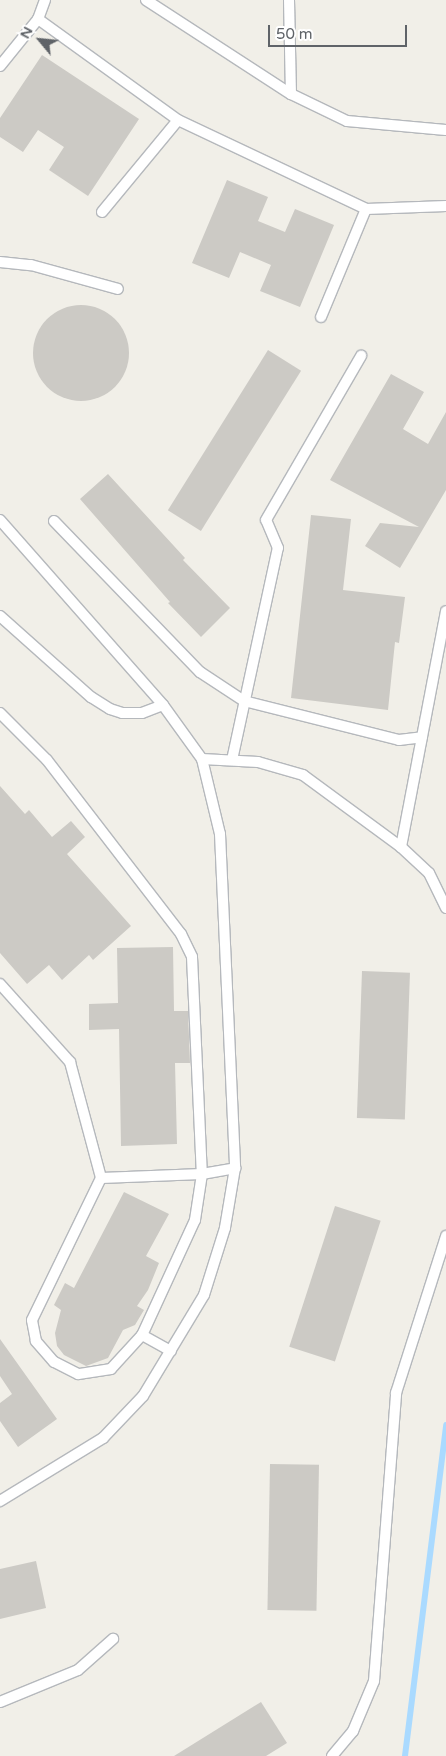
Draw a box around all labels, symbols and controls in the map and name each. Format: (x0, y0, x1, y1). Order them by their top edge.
north arrow (15, 15, 65, 65)
scale bar (271, 15, 410, 47)
text: N (16, 24, 36, 42)
text: 50 m (276, 25, 313, 43)

